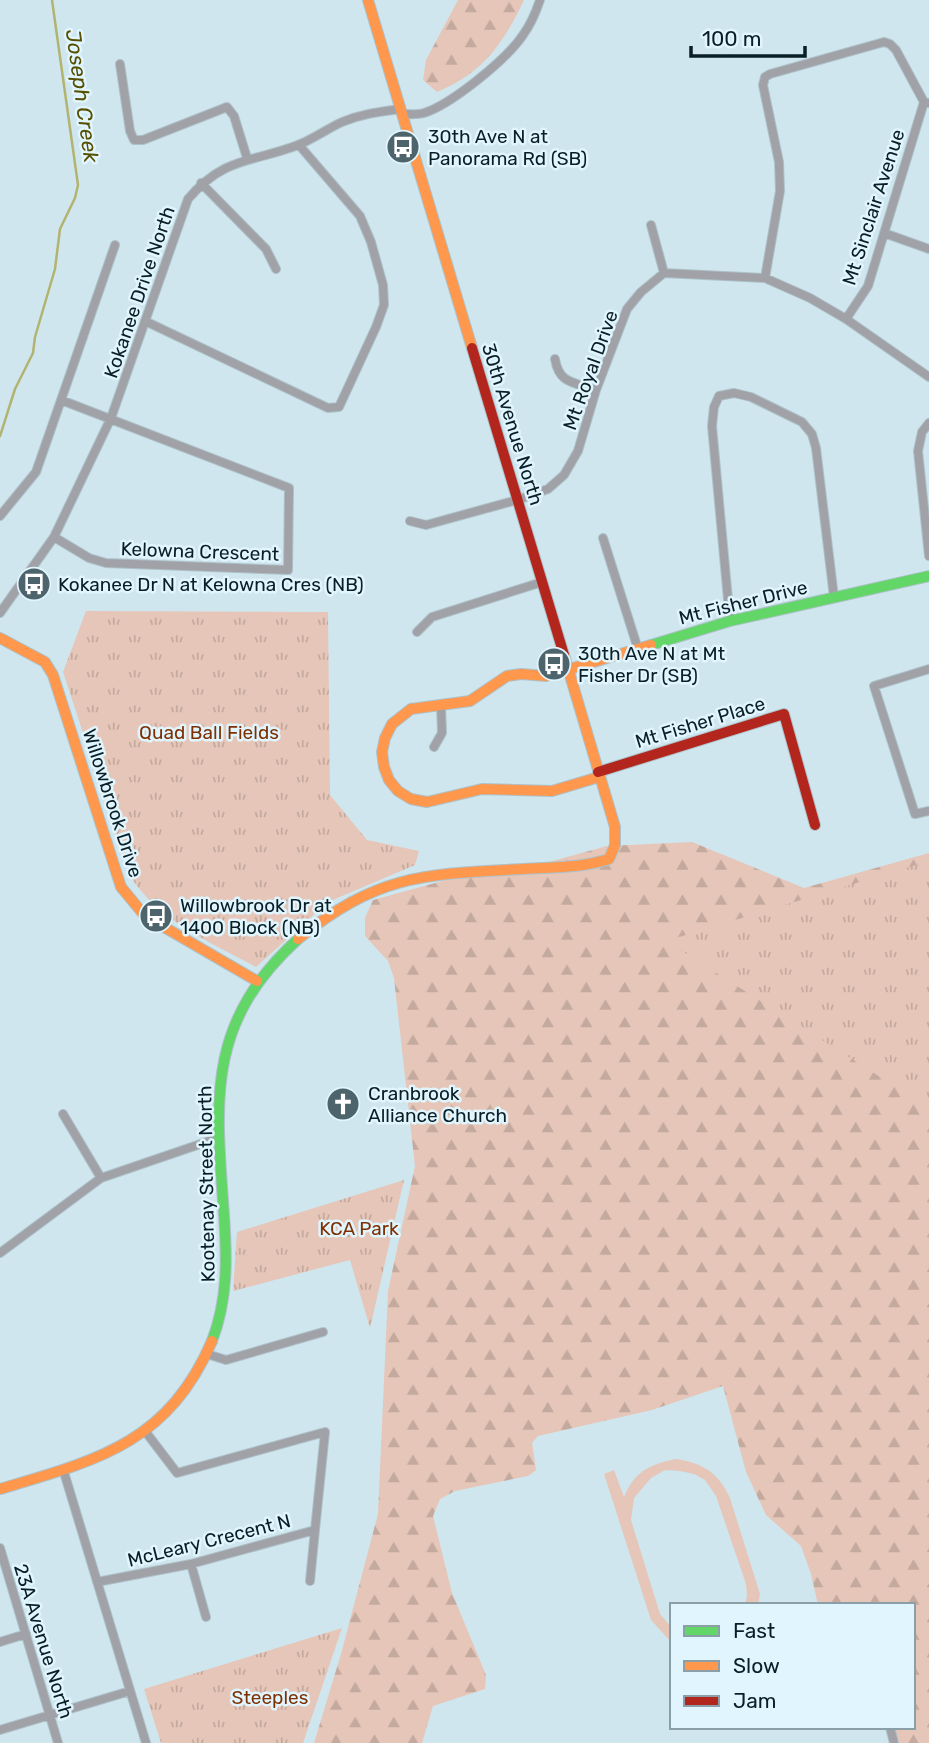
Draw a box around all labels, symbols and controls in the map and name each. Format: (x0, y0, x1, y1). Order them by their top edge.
scale bar (691, 14, 805, 58)
text: 100 m (702, 26, 761, 51)
water label: Joseph Creek (61, 28, 104, 165)
place label: 30th Ave N at Panorama Rd (SB) (428, 125, 587, 170)
street label: Mt Sinclair Avenue (837, 126, 910, 288)
bus stop icon: 30th Ave N at Panorama Rd (SB) (384, 128, 422, 166)
street label: Kokanee Drive North (99, 203, 180, 381)
street label: Mt Royal Drive (558, 307, 623, 433)
street label: 30th Avenue North (477, 340, 548, 508)
street label: Kelowna Crescent (120, 537, 280, 566)
bus stop icon: Kokanee Dr N at Kelowna Cres (NB) (15, 565, 53, 603)
place label: Kokanee Dr N at Kelowna Cres (NB) (58, 573, 364, 596)
street label: Mt Fisher Drive (676, 575, 810, 630)
place label: 30th Ave N at Mt Fisher Dr (SB) (578, 642, 726, 687)
bus stop icon: 30th Ave N at Mt Fisher Dr (SB) (535, 645, 573, 683)
street label: Mt Fisher Place (632, 692, 768, 753)
park label: Quad Ball Fields (139, 721, 279, 744)
street label: Willowbrook Drive (78, 726, 147, 880)
place label: Willowbrook Dr at 1400 Block (NB) (180, 894, 332, 939)
bus stop icon: Willowbrook Dr at 1400 Block (NB) (137, 897, 175, 935)
place label: Cranbrook Alliance Church (368, 1082, 507, 1127)
street label: Kootenay Street North (193, 1085, 220, 1283)
church icon: Cranbrook Alliance Church (324, 1085, 362, 1123)
park label: KCA Park (319, 1217, 399, 1240)
street label: McLeary Crecent N (125, 1509, 293, 1572)
street label: 23A Avenue North (9, 1561, 78, 1721)
legend (670, 1603, 915, 1729)
text: Fast (733, 1618, 775, 1643)
text: Slow (733, 1653, 780, 1678)
park label: Steeples (232, 1686, 308, 1709)
text: Jam (733, 1688, 777, 1713)

